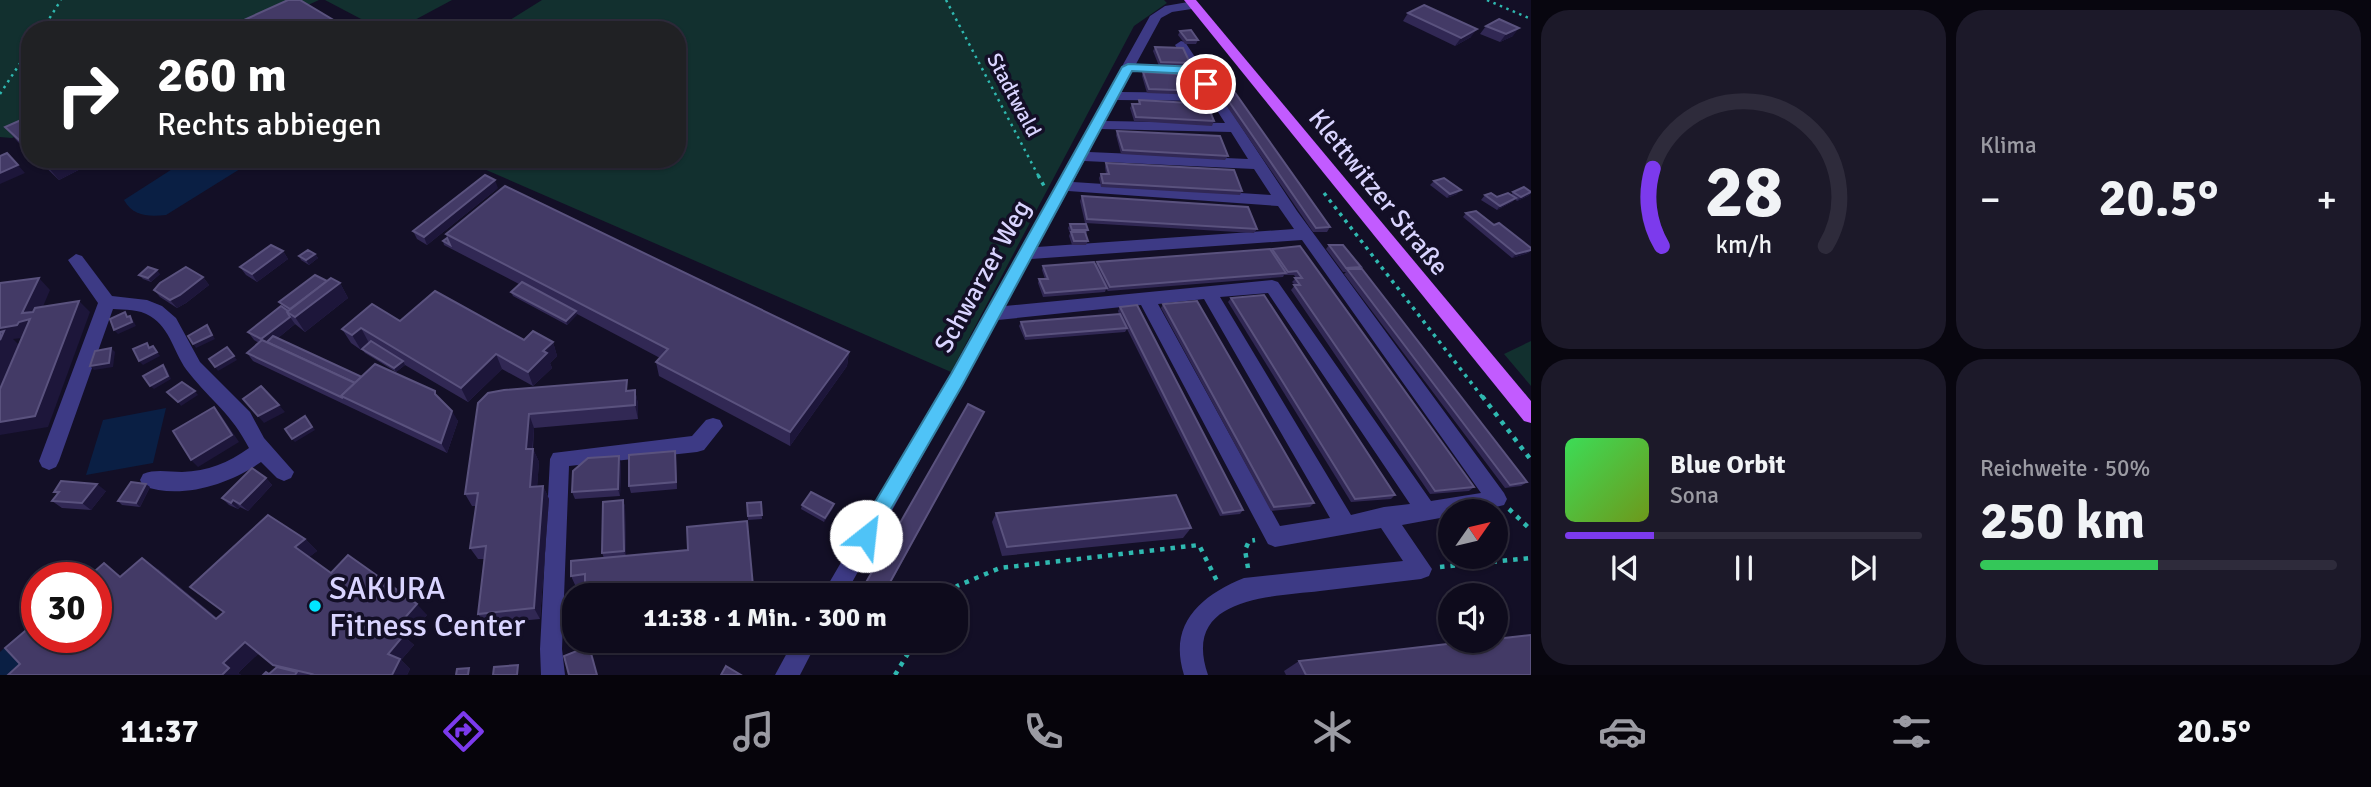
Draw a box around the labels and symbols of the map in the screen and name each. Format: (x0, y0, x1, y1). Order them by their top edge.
street label: Stadtwald (981, 49, 1047, 141)
pin (1176, 54, 1236, 114)
street label: Klettwitzer Straße (1301, 103, 1455, 282)
street label: Schwarzer Weg (928, 195, 1038, 358)
position arrow (829, 499, 903, 573)
north arrow (1438, 499, 1508, 569)
speed limit sign: 30 (21, 562, 112, 653)
place label: SAKURA Fitness Center (329, 569, 525, 645)
marker: SAKURA Fitness Center (307, 598, 323, 614)

